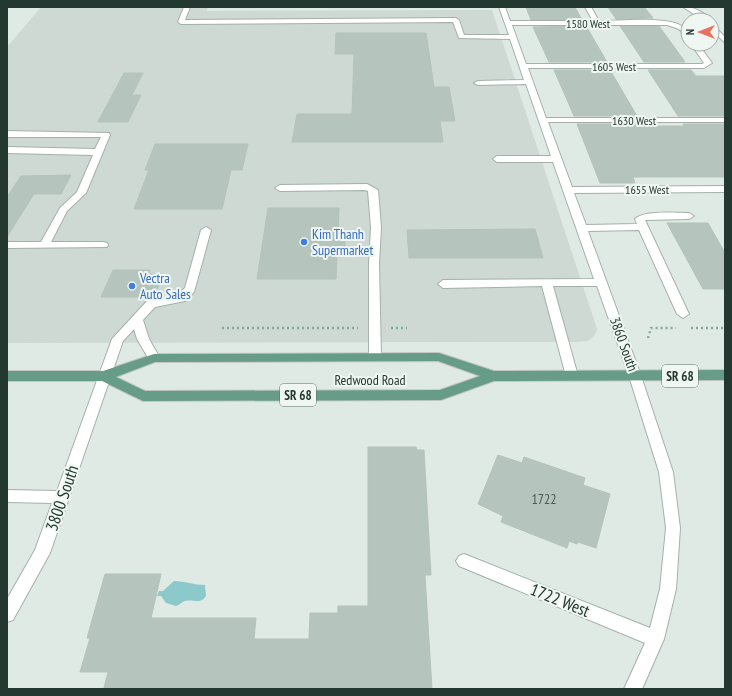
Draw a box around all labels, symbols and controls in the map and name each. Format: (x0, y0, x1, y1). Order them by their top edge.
north arrow (680, 12, 720, 52)
street label: 1580 West (566, 16, 611, 31)
text: N (683, 29, 697, 35)
street label: 1605 West (592, 59, 637, 74)
street label: 1630 West (612, 113, 657, 128)
street label: 1655 West (625, 182, 670, 197)
place label: Kim Thanh Supermarket (312, 225, 373, 259)
marker: Kim Thanh Supermarket (299, 237, 309, 247)
place label: Vectra Auto Sales (139, 269, 191, 303)
marker: Vectra Auto Sales (127, 281, 137, 291)
street label: 3860 South (606, 314, 642, 374)
road number: SR 68 (662, 365, 698, 387)
street label: Redwood Road (334, 371, 406, 389)
road number: SR 68 (280, 384, 316, 406)
street label: 3800 South (40, 462, 84, 534)
house number: 1722 (531, 490, 557, 508)
street label: 1722 West (527, 578, 593, 622)

